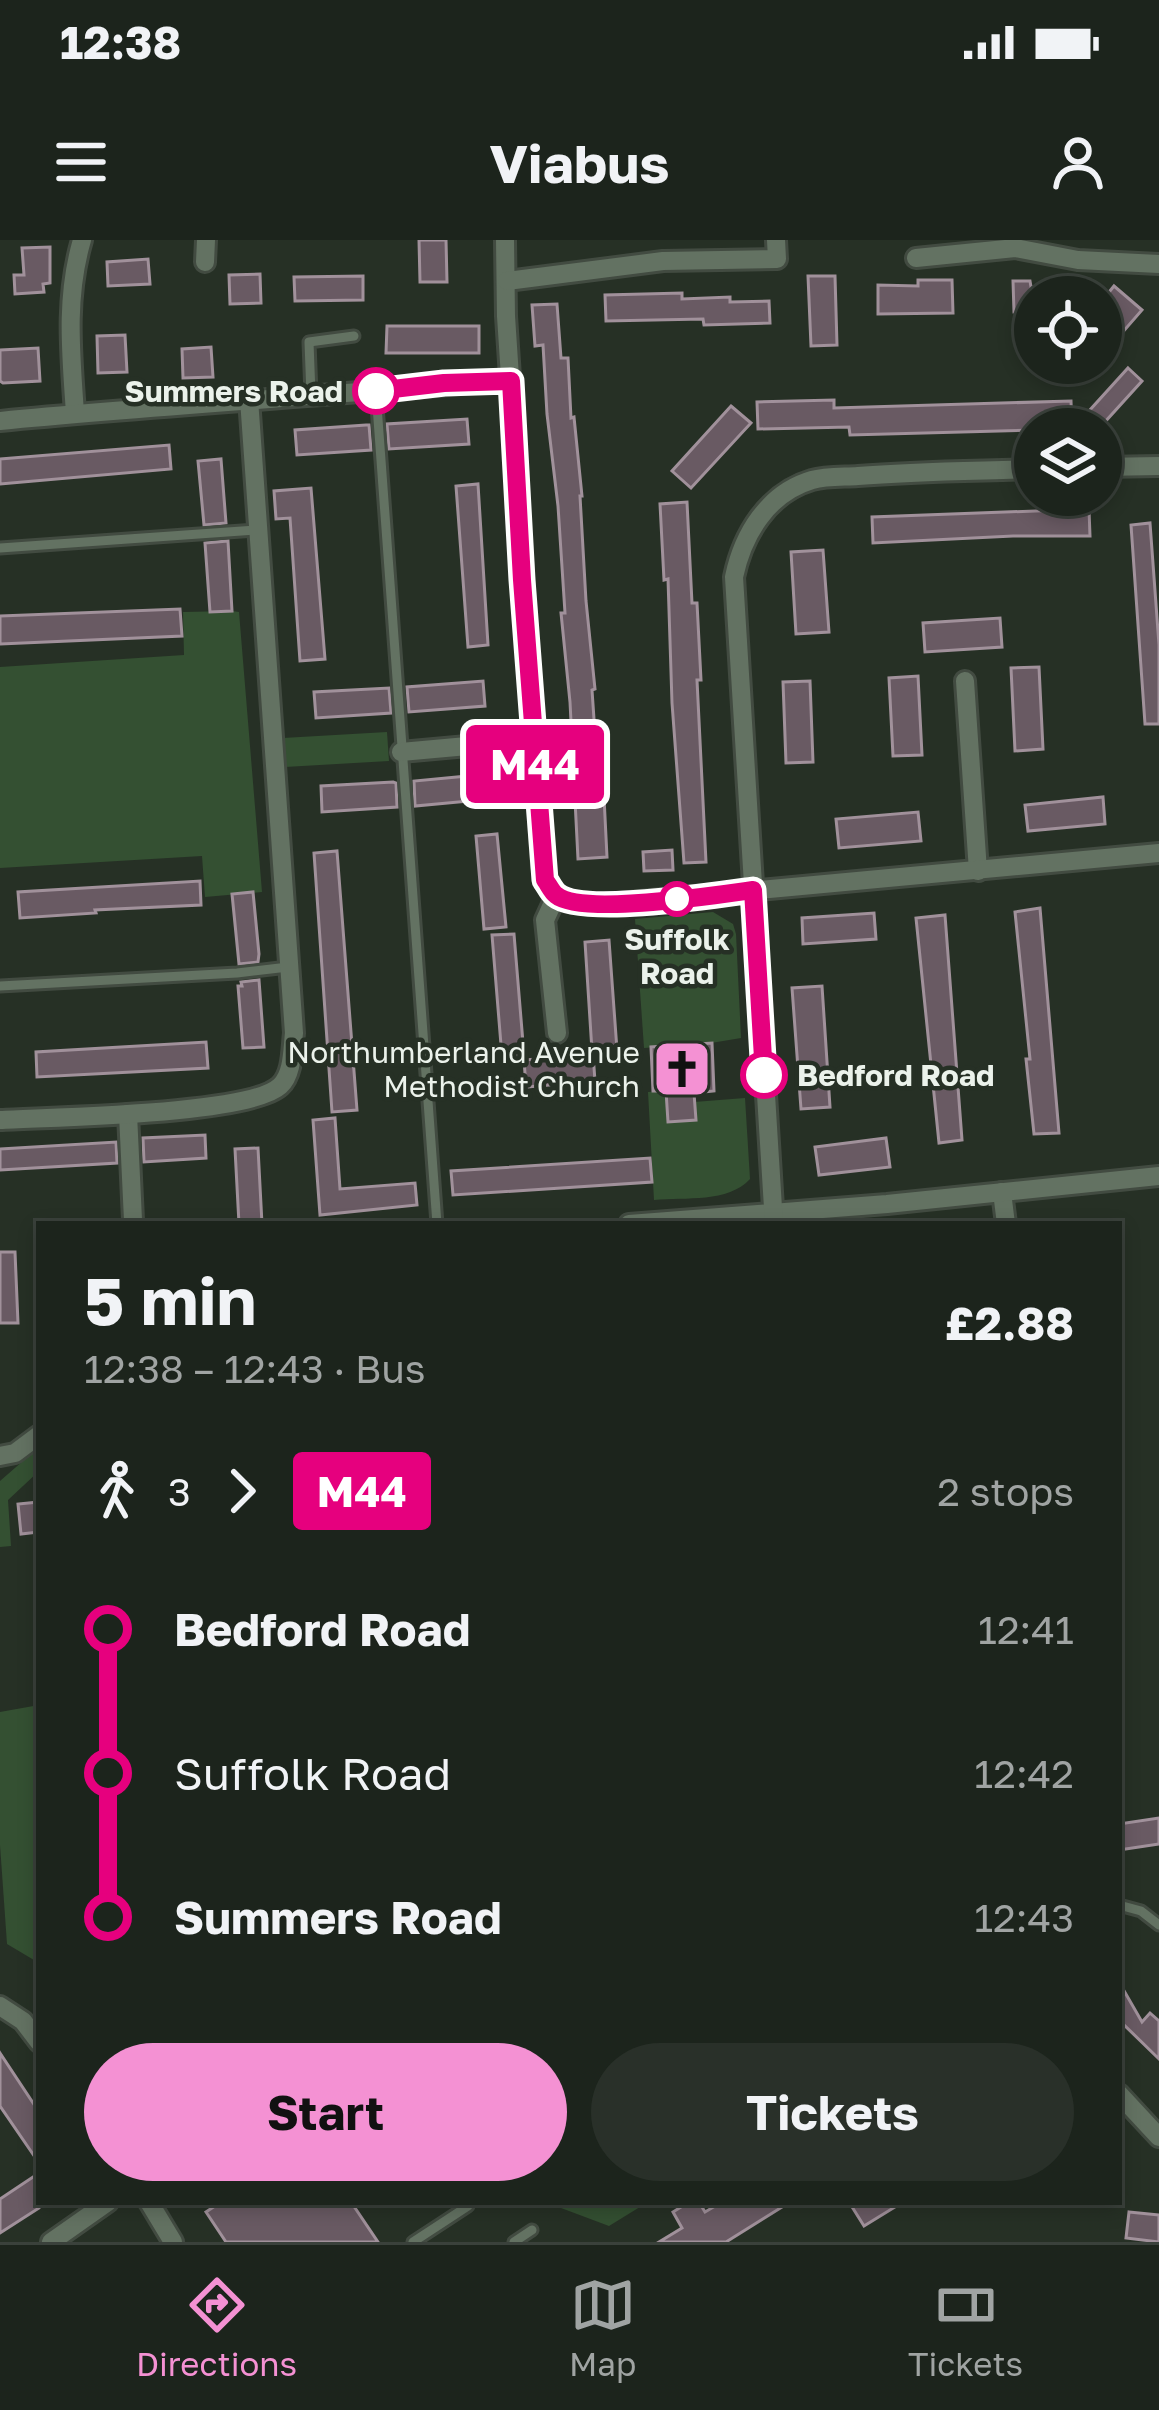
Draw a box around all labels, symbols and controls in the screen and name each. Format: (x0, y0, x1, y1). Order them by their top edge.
text: 12:38 (60, 15, 181, 69)
icon: menu (48, 129, 114, 195)
icon: person (1045, 129, 1111, 195)
text: Viabus (489, 130, 670, 195)
map controls (1014, 276, 1122, 516)
button: locate (1014, 276, 1122, 384)
marker: Summers Road (354, 369, 398, 413)
place label: Summers Road (125, 373, 343, 409)
button: layers (1014, 408, 1122, 516)
line badge: M44 (466, 725, 604, 803)
text: M44 (490, 739, 580, 789)
marker: Suffolk Road (661, 883, 693, 915)
place label: Suffolk Road (624, 921, 730, 991)
place label: Northumberland Avenue Methodist Church (287, 1034, 640, 1104)
church icon: Northumberland Avenue Methodist Church (651, 1038, 713, 1100)
marker: Bedford Road (742, 1053, 786, 1097)
place label: Bedford Road (797, 1057, 995, 1093)
text: 5 min (84, 1260, 257, 1340)
text: £2.88 (945, 1296, 1074, 1350)
text: 12:38 – 12:43 · Bus (84, 1345, 425, 1392)
icon: walk (84, 1458, 150, 1524)
icon: forward (209, 1458, 275, 1524)
text: M44 (317, 1466, 407, 1516)
text: 3 (168, 1468, 191, 1515)
text: 2 stops (937, 1468, 1074, 1515)
text: Bedford Road (174, 1602, 470, 1656)
text: 12:41 (978, 1606, 1074, 1653)
text: Suffolk Road (174, 1746, 451, 1800)
text: 12:42 (974, 1750, 1074, 1797)
text: Summers Road (174, 1890, 502, 1944)
text: 12:43 (974, 1894, 1074, 1941)
button: Start (84, 2043, 567, 2181)
button: Tickets (591, 2043, 1074, 2181)
tab: Directions (136, 2272, 297, 2383)
tab: Map (569, 2272, 636, 2383)
tab: Tickets (908, 2272, 1023, 2383)

